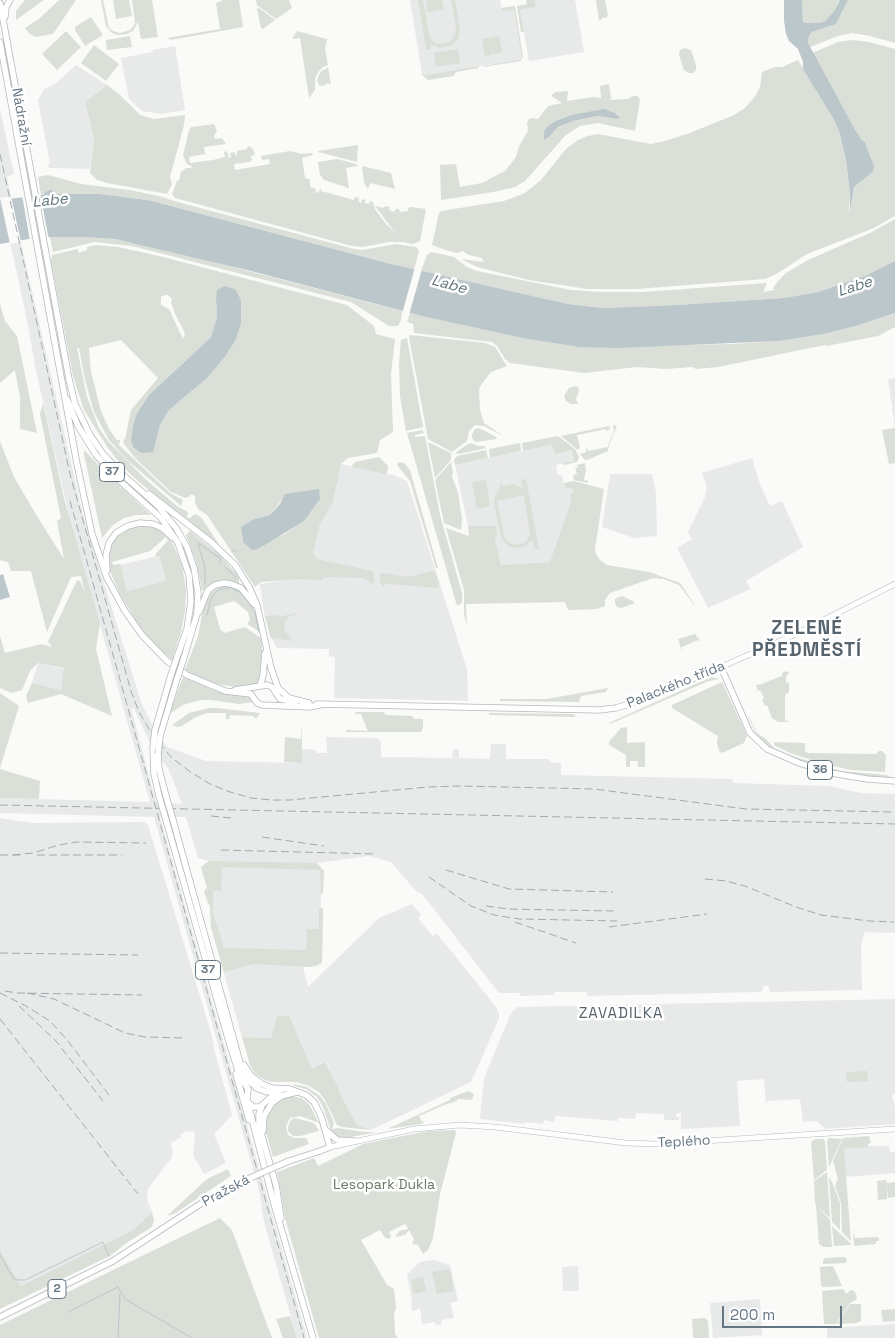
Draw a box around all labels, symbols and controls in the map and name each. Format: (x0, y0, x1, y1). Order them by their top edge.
street label: Nádražní (8, 87, 34, 147)
water label: Labe (31, 190, 69, 212)
water label: Labe (430, 272, 468, 298)
water label: Labe (835, 273, 875, 301)
road number: 37 (100, 462, 124, 482)
district label: ZELENÉ PŘEDMĚSTÍ (751, 618, 863, 662)
street label: Palackého třída (624, 658, 728, 712)
road number: 36 (808, 760, 832, 780)
road number: 37 (196, 960, 220, 980)
district label: ZAVADILKA (578, 1005, 664, 1023)
street label: Teplého (657, 1132, 711, 1152)
street label: Pražská (199, 1171, 253, 1211)
park label: Lesopark Dukla (333, 1177, 435, 1193)
road number: 2 (48, 1280, 66, 1298)
scale bar (725, 1296, 845, 1328)
text: 200 m (730, 1305, 775, 1324)

